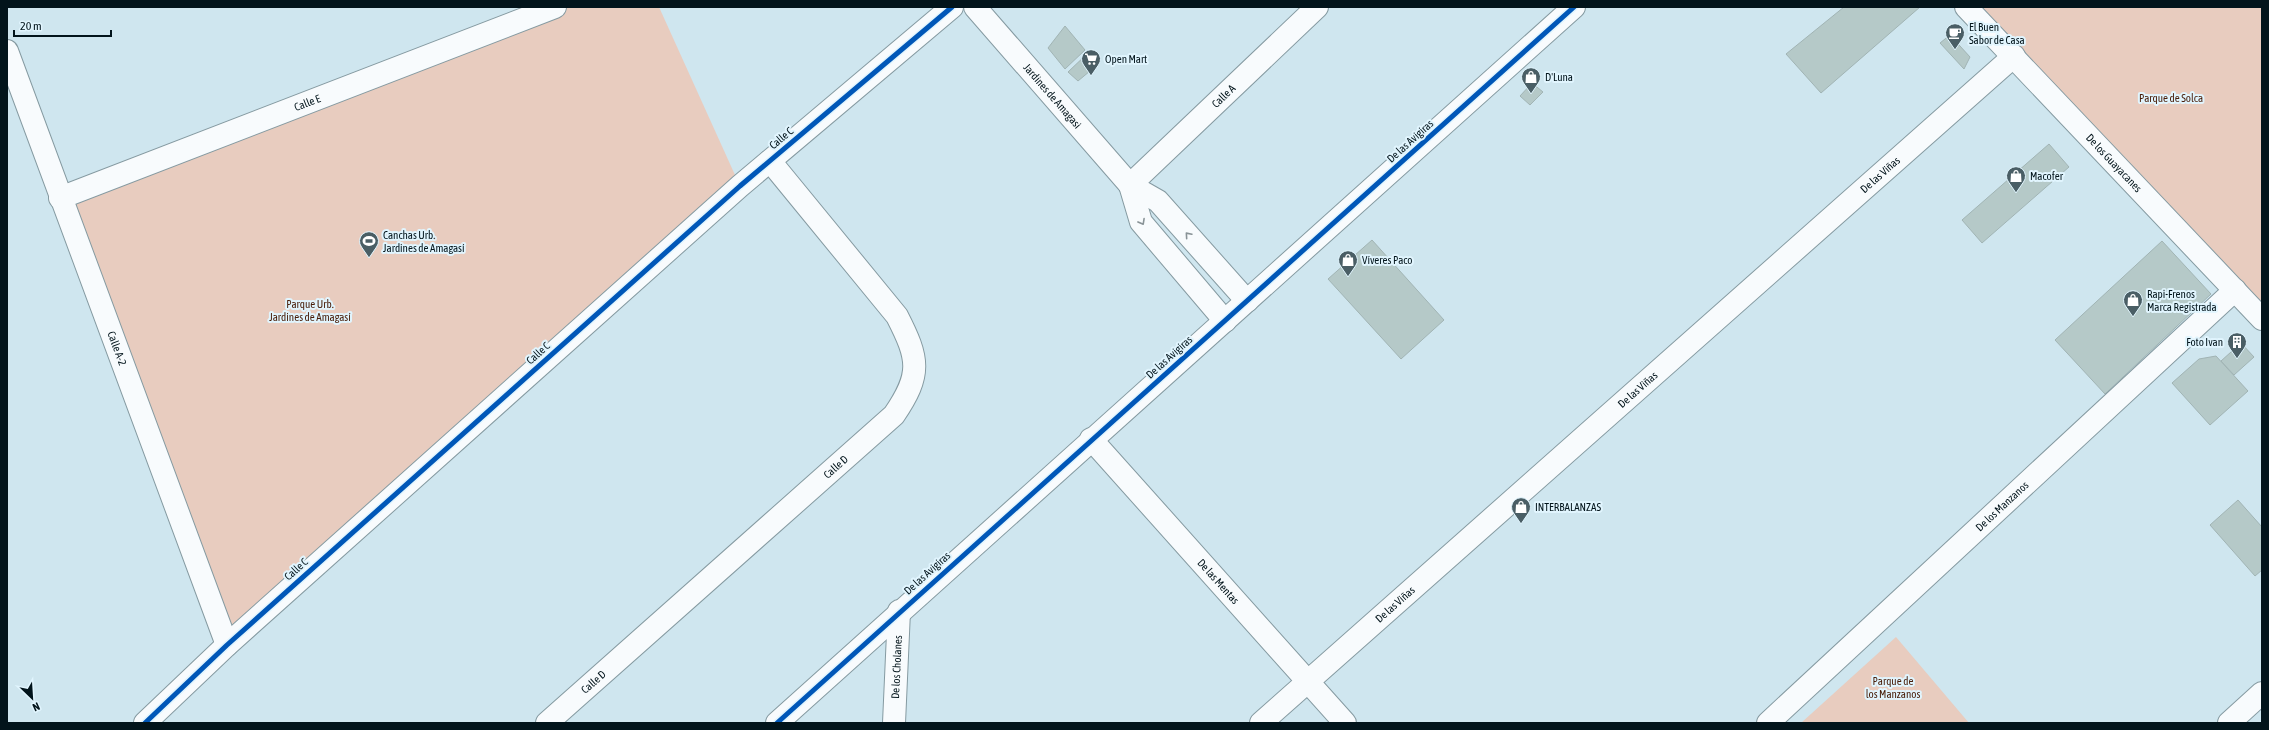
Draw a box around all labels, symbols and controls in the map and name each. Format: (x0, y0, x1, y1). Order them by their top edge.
scale bar (14, 12, 111, 38)
text: 20 m (20, 19, 42, 33)
place label: El Buen Sabor de Casa (1969, 21, 2025, 46)
cafe icon: El Buen Sabor de Casa (1944, 22, 1966, 50)
supermarket icon: Open Mart (1080, 48, 1102, 76)
place label: Open Mart (1105, 53, 1147, 65)
street label: Jardines de Amagasi (1021, 61, 1084, 131)
shop icon: D'Luna (1520, 66, 1542, 94)
place label: D'Luna (1545, 71, 1573, 83)
street label: Calle A (1209, 82, 1238, 110)
street label: Calle E (292, 92, 322, 113)
park label: Parque de Solca (2139, 92, 2203, 104)
street label: De las Avigiras (1384, 117, 1436, 165)
street label: Calle C (767, 125, 795, 151)
street label: De los Guayacanes (2084, 132, 2144, 195)
street label: De las Viñas (1858, 154, 1902, 195)
shop icon: Macofer (2005, 165, 2027, 193)
place label: Macofer (2030, 170, 2064, 182)
one-way arrow (1137, 218, 1145, 225)
place label: Canchas Urb. Jardines de Amagasí (383, 229, 465, 254)
sports icon: Canchas Urb. Jardines de Amagasí (358, 230, 380, 258)
one-way arrow (1185, 232, 1192, 240)
shop icon: Víveres Paco (1337, 249, 1359, 277)
place label: Víveres Paco (1362, 254, 1413, 266)
place label: Rapi-Frenos Marca Registrada (2147, 288, 2217, 313)
shop icon: Rapi-Frenos Marca Registrada (2122, 289, 2144, 317)
park label: Parque Urb. Jardines de Amagasí (269, 298, 351, 323)
street label: Calle A-2 (105, 329, 129, 367)
building icon: Foto Ivan (2226, 331, 2248, 359)
street label: De las Avigiras (1143, 333, 1195, 381)
place label: Foto Ivan (2186, 336, 2223, 348)
street label: Calle C (524, 339, 552, 367)
street label: De las Viñas (1615, 369, 1660, 410)
street label: Calle D (821, 453, 850, 481)
street label: De los Manzanos (1973, 479, 2031, 533)
shop icon: INTERBALANZAS (1510, 496, 1532, 524)
place label: INTERBALANZAS (1535, 501, 1601, 513)
street label: De las Avigiras (901, 549, 953, 597)
street label: Calle C (282, 555, 310, 583)
street label: De las Mentas (1195, 556, 1242, 606)
street label: De las Viñas (1373, 584, 1417, 625)
street label: De los Cholanes (889, 635, 904, 699)
street label: Calle D (579, 668, 608, 696)
park label: Parque de los Manzanos (1866, 675, 1920, 700)
north arrow (12, 678, 52, 718)
text: N (31, 700, 42, 714)

